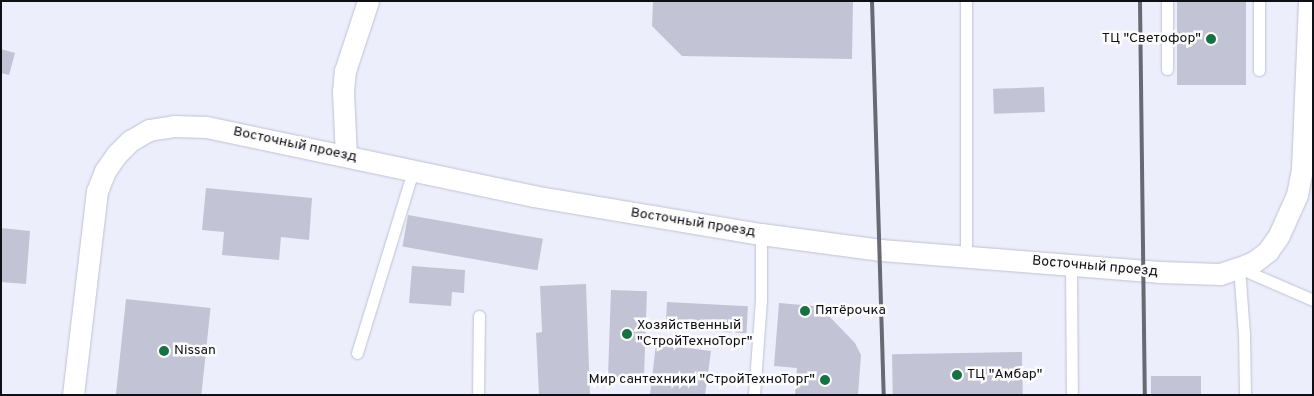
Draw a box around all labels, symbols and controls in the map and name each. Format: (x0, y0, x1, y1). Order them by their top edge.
place label: ТЦ "Светофор" (1102, 31, 1201, 47)
marker: ТЦ "Светофор" (1205, 33, 1217, 45)
street label: Восточный проезд (231, 124, 359, 166)
street label: Восточный проезд (629, 205, 757, 241)
street label: Восточный проезд (1031, 253, 1159, 281)
place label: Пятёрочка (815, 303, 886, 319)
marker: Пятёрочка (799, 305, 811, 317)
place label: Хозяйственный "СтройТехноТорг" (637, 318, 752, 351)
marker: Хозяйственный "СтройТехноТорг" (621, 328, 633, 340)
place label: Nissan (174, 343, 216, 359)
marker: Nissan (158, 345, 170, 357)
place label: ТЦ "Амбар" (967, 367, 1042, 383)
marker: ТЦ "Амбар" (951, 369, 963, 381)
place label: Мир сантехники "СтройТехноТорг" (589, 372, 815, 388)
marker: Мир сантехники "СтройТехноТорг" (819, 374, 831, 386)

